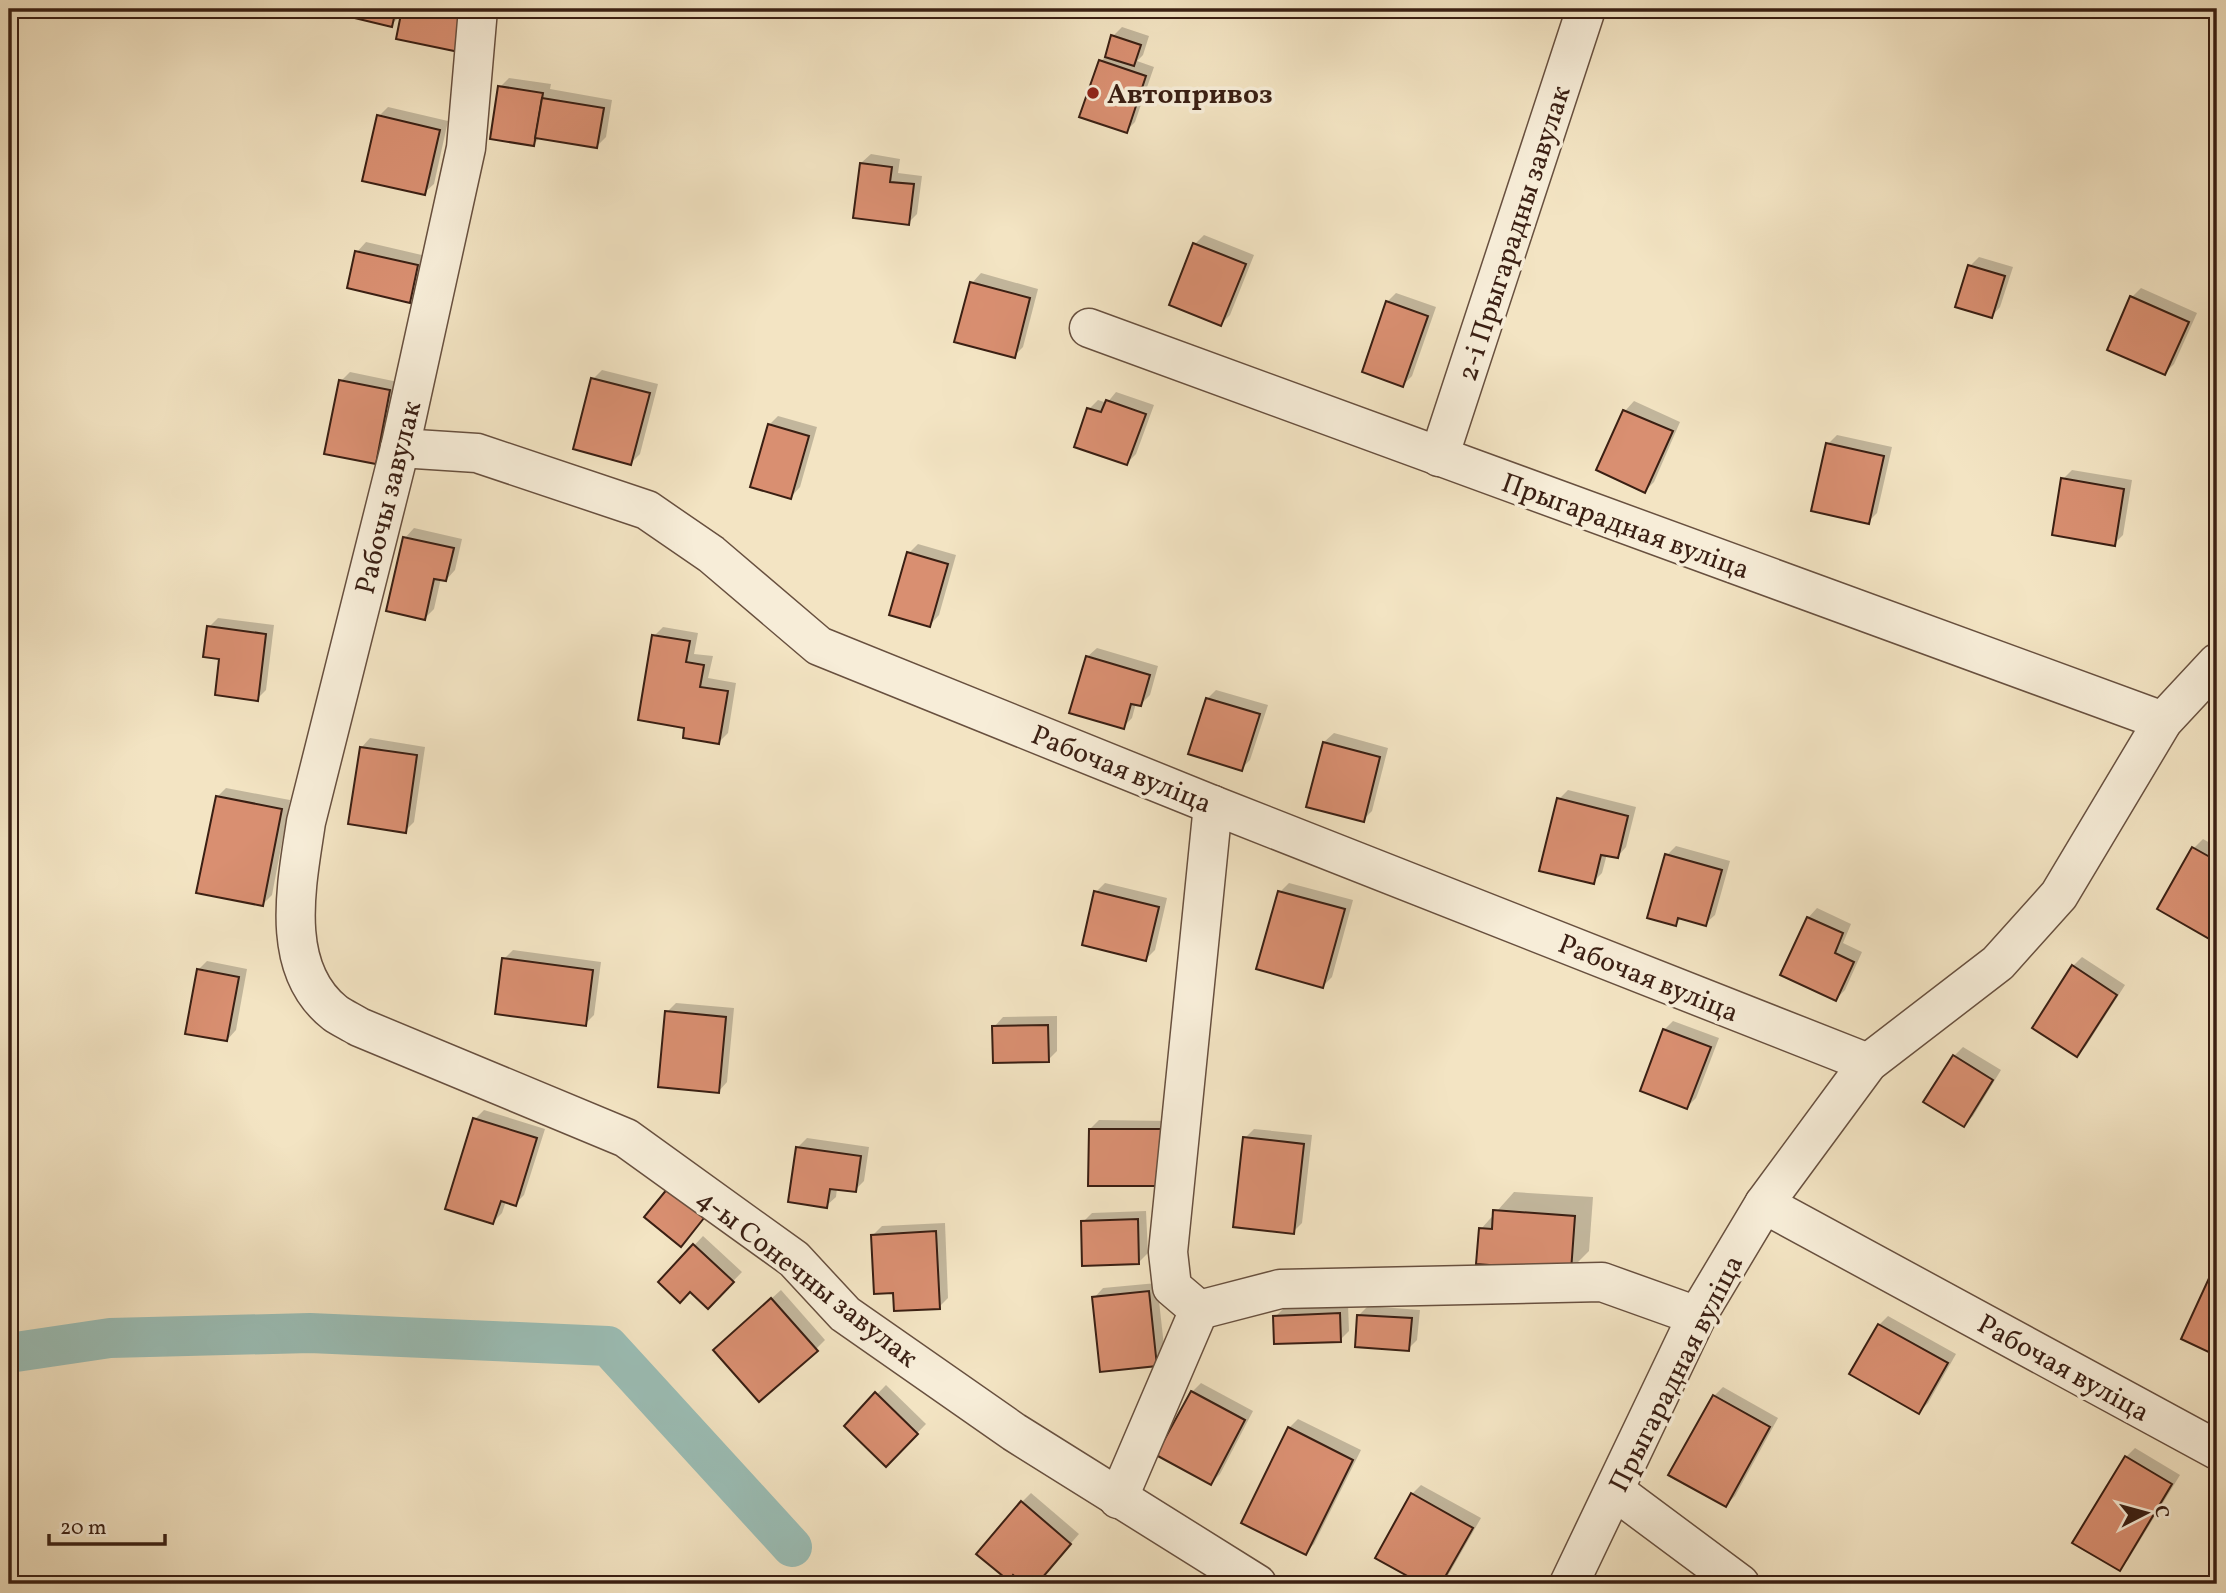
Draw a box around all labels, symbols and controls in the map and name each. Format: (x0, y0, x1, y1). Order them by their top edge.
place label: Автопривоз (1107, 76, 1273, 115)
street label: 2-і Прыгарадны завулак (1449, 81, 1582, 387)
marker: Автопривоз (1085, 85, 1101, 101)
street label: Рабочы завулак (347, 397, 432, 598)
street label: Прыгарадная вуліца (1496, 464, 1755, 590)
street label: Рабочая вуліца (1025, 716, 1217, 824)
street label: Рабочая вуліца (1552, 925, 1744, 1033)
street label: 4-ы Сонечны завулак (688, 1180, 925, 1378)
street label: Прыгарадная вуліца (1601, 1249, 1754, 1499)
street label: Рабочая вуліца (1970, 1306, 2156, 1433)
north arrow (2110, 1478, 2180, 1548)
scale bar (49, 1502, 164, 1546)
text: С (2147, 1504, 2174, 1519)
text: 20 m (60, 1514, 106, 1543)

